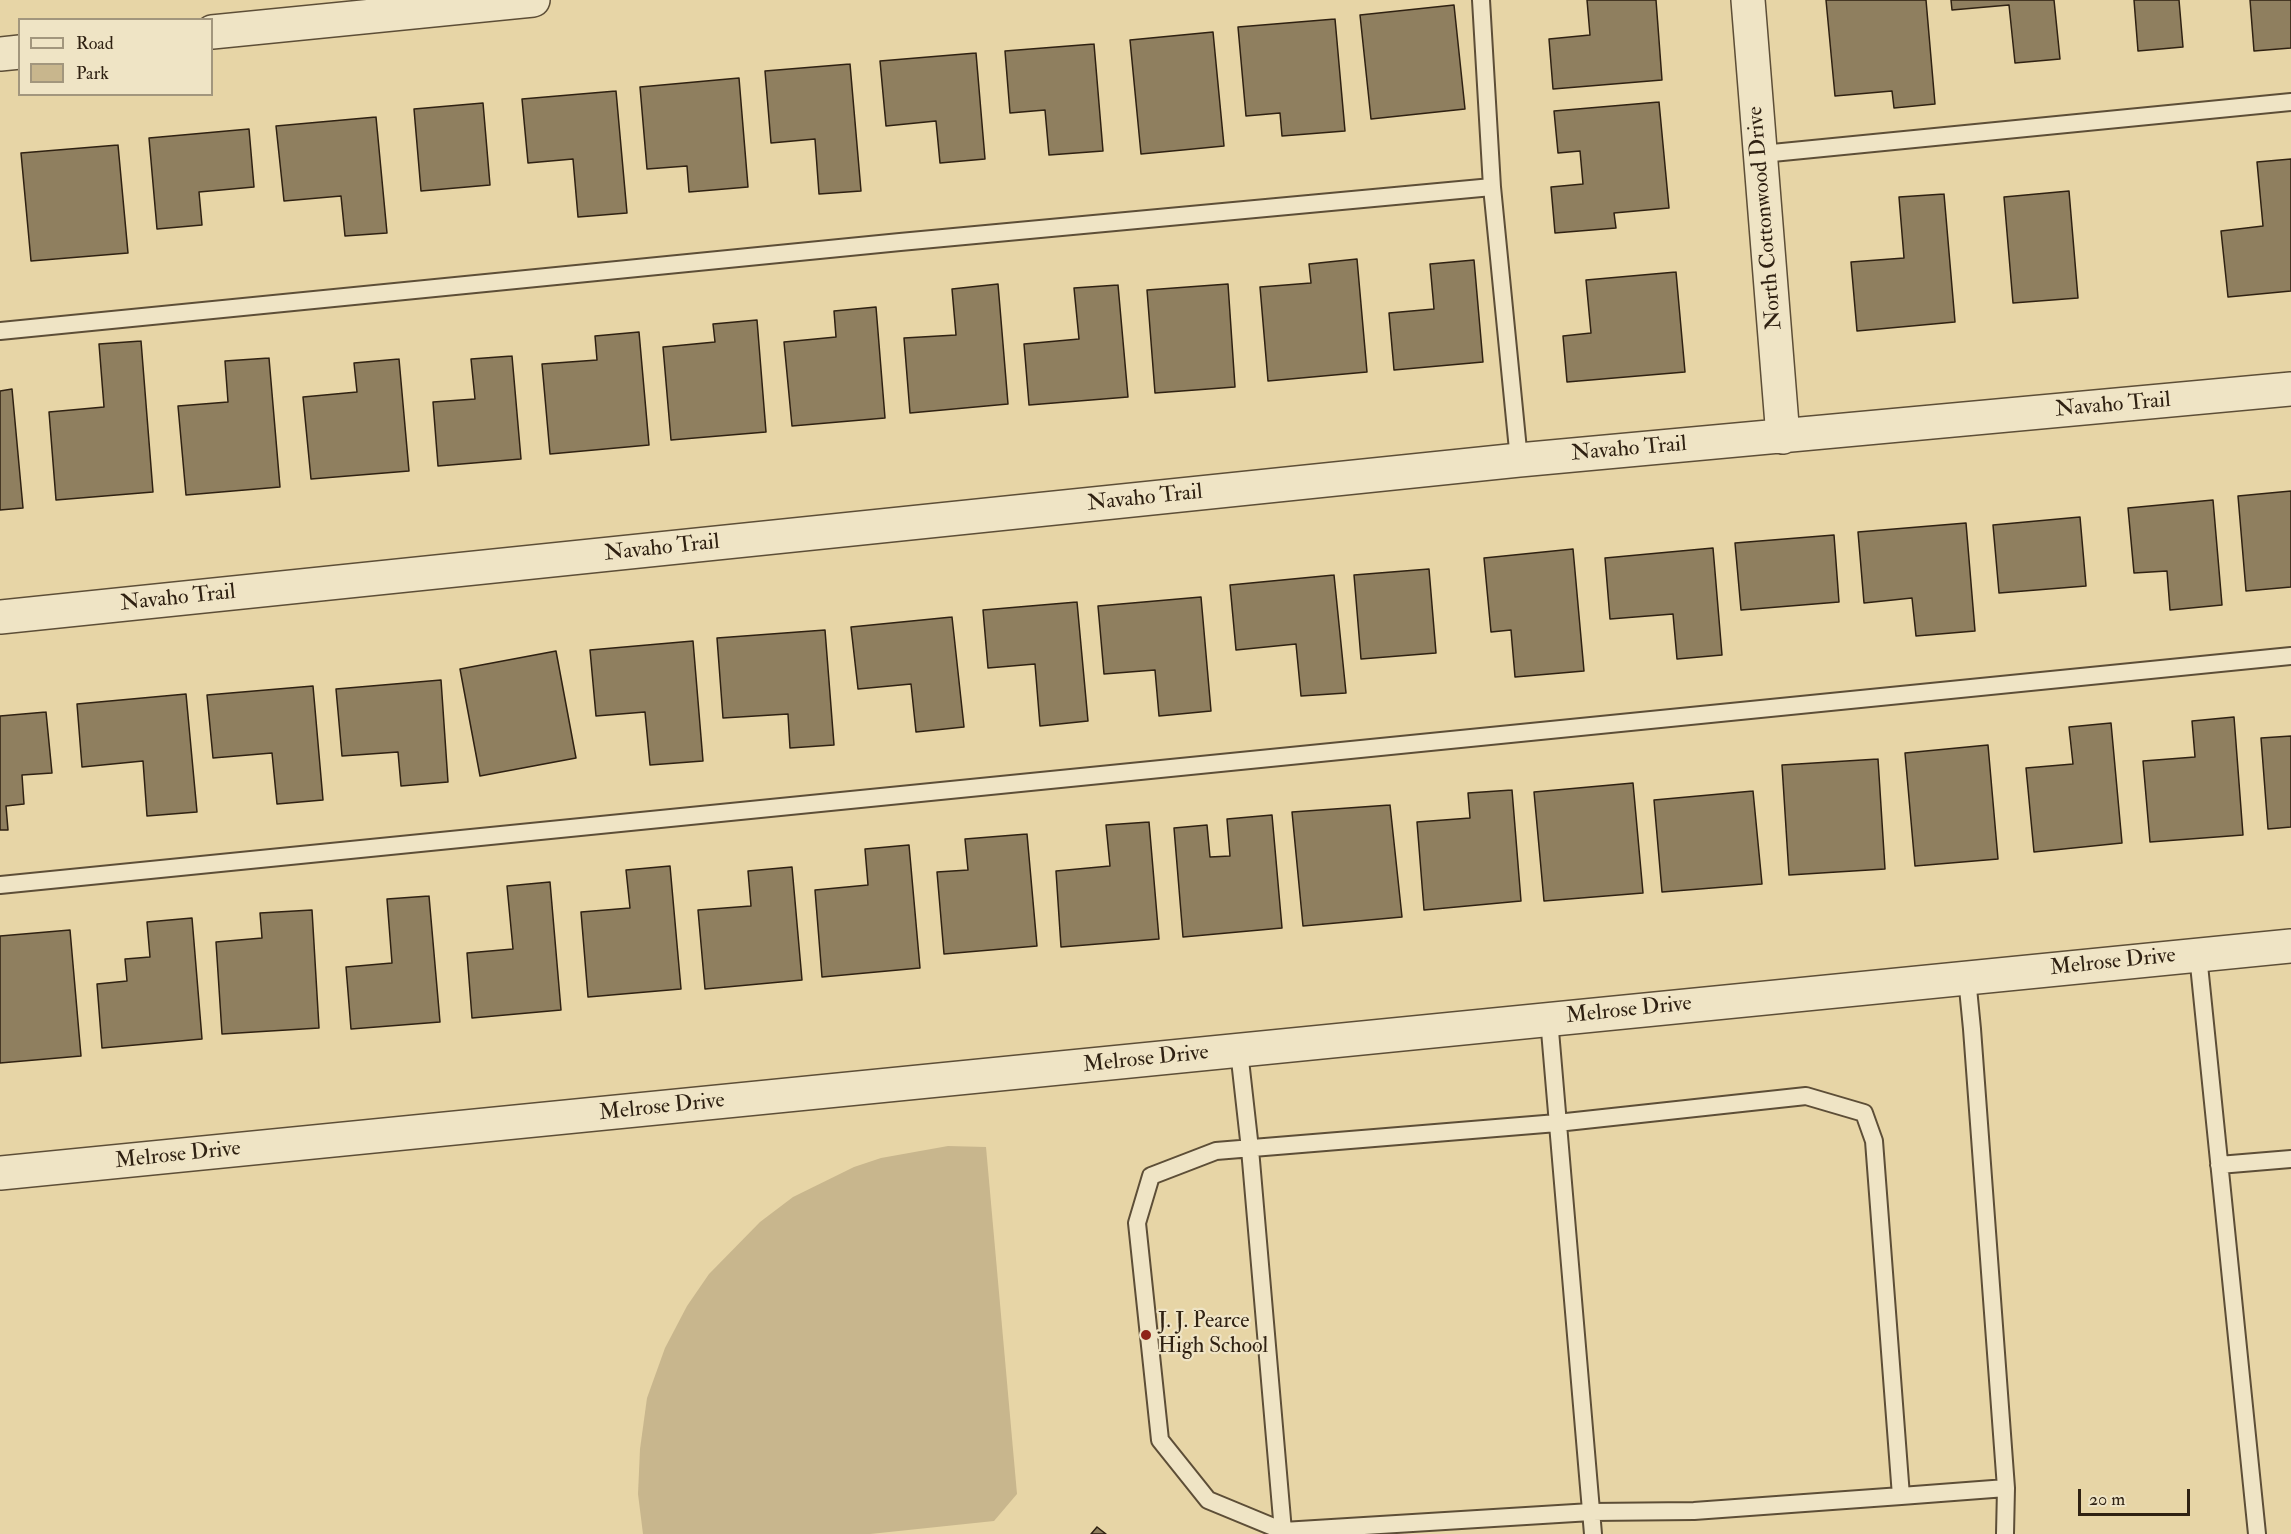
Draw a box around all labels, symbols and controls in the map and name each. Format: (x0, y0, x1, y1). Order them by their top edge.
legend (18, 18, 213, 96)
text: Road (76, 32, 114, 55)
text: Park (76, 62, 109, 85)
street label: North Cottonwood Drive (1743, 105, 1789, 331)
street label: Navaho Trail (2054, 388, 2172, 424)
street label: Navaho Trail (1570, 432, 1688, 468)
street label: Navaho Trail (1086, 480, 1204, 518)
street label: Navaho Trail (603, 530, 721, 568)
street label: Navaho Trail (119, 580, 237, 618)
street label: Melrose Drive (2049, 943, 2177, 983)
street label: Melrose Drive (1565, 991, 1693, 1031)
street label: Melrose Drive (1082, 1040, 1210, 1080)
street label: Melrose Drive (598, 1088, 726, 1128)
street label: Melrose Drive (114, 1136, 242, 1176)
place label: J. J. Pearce High School (1158, 1309, 1268, 1360)
marker: J. J. Pearce High School (1139, 1328, 1153, 1342)
scale bar (2081, 1477, 2194, 1515)
text: 20 m (2089, 1488, 2125, 1511)

